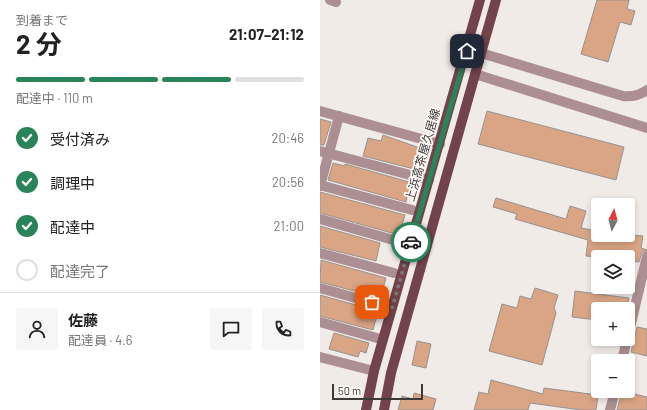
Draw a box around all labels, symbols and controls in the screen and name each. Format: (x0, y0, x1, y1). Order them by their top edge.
text: 到着まで (16, 12, 68, 28)
text: 21:07–21:12 (229, 25, 304, 43)
text: 2 分 (16, 28, 62, 59)
pin (450, 34, 484, 68)
icon: home (456, 40, 478, 62)
text: 配達中 · 110 m (16, 90, 93, 106)
street label: 上浜高茶屋久居線 (402, 107, 442, 203)
icon: check (16, 127, 38, 149)
text: 受付済み (50, 130, 110, 148)
text: 20:46 (271, 130, 304, 146)
icon: check (16, 171, 38, 193)
text: 調理中 (50, 174, 95, 192)
text: 20:56 (272, 174, 304, 190)
north arrow (591, 198, 635, 242)
map controls (591, 198, 635, 398)
icon: check (16, 215, 38, 237)
text: 配達中 (50, 218, 95, 236)
text: 21:00 (274, 218, 304, 234)
courier (391, 222, 431, 262)
icon: car (400, 231, 422, 253)
button: layers (591, 250, 635, 294)
text: 配達完了 (50, 262, 110, 280)
pin (355, 285, 389, 319)
icon: bag (361, 291, 383, 313)
button: + (591, 302, 635, 346)
button: person (16, 308, 58, 350)
button: chat (210, 308, 252, 350)
button: phone (262, 308, 304, 350)
text: 佐藤 (68, 311, 98, 329)
text: 配達員 · 4.6 (68, 332, 132, 348)
button: − (591, 354, 635, 398)
scale bar (332, 382, 423, 401)
text: 50 m (338, 384, 361, 397)

